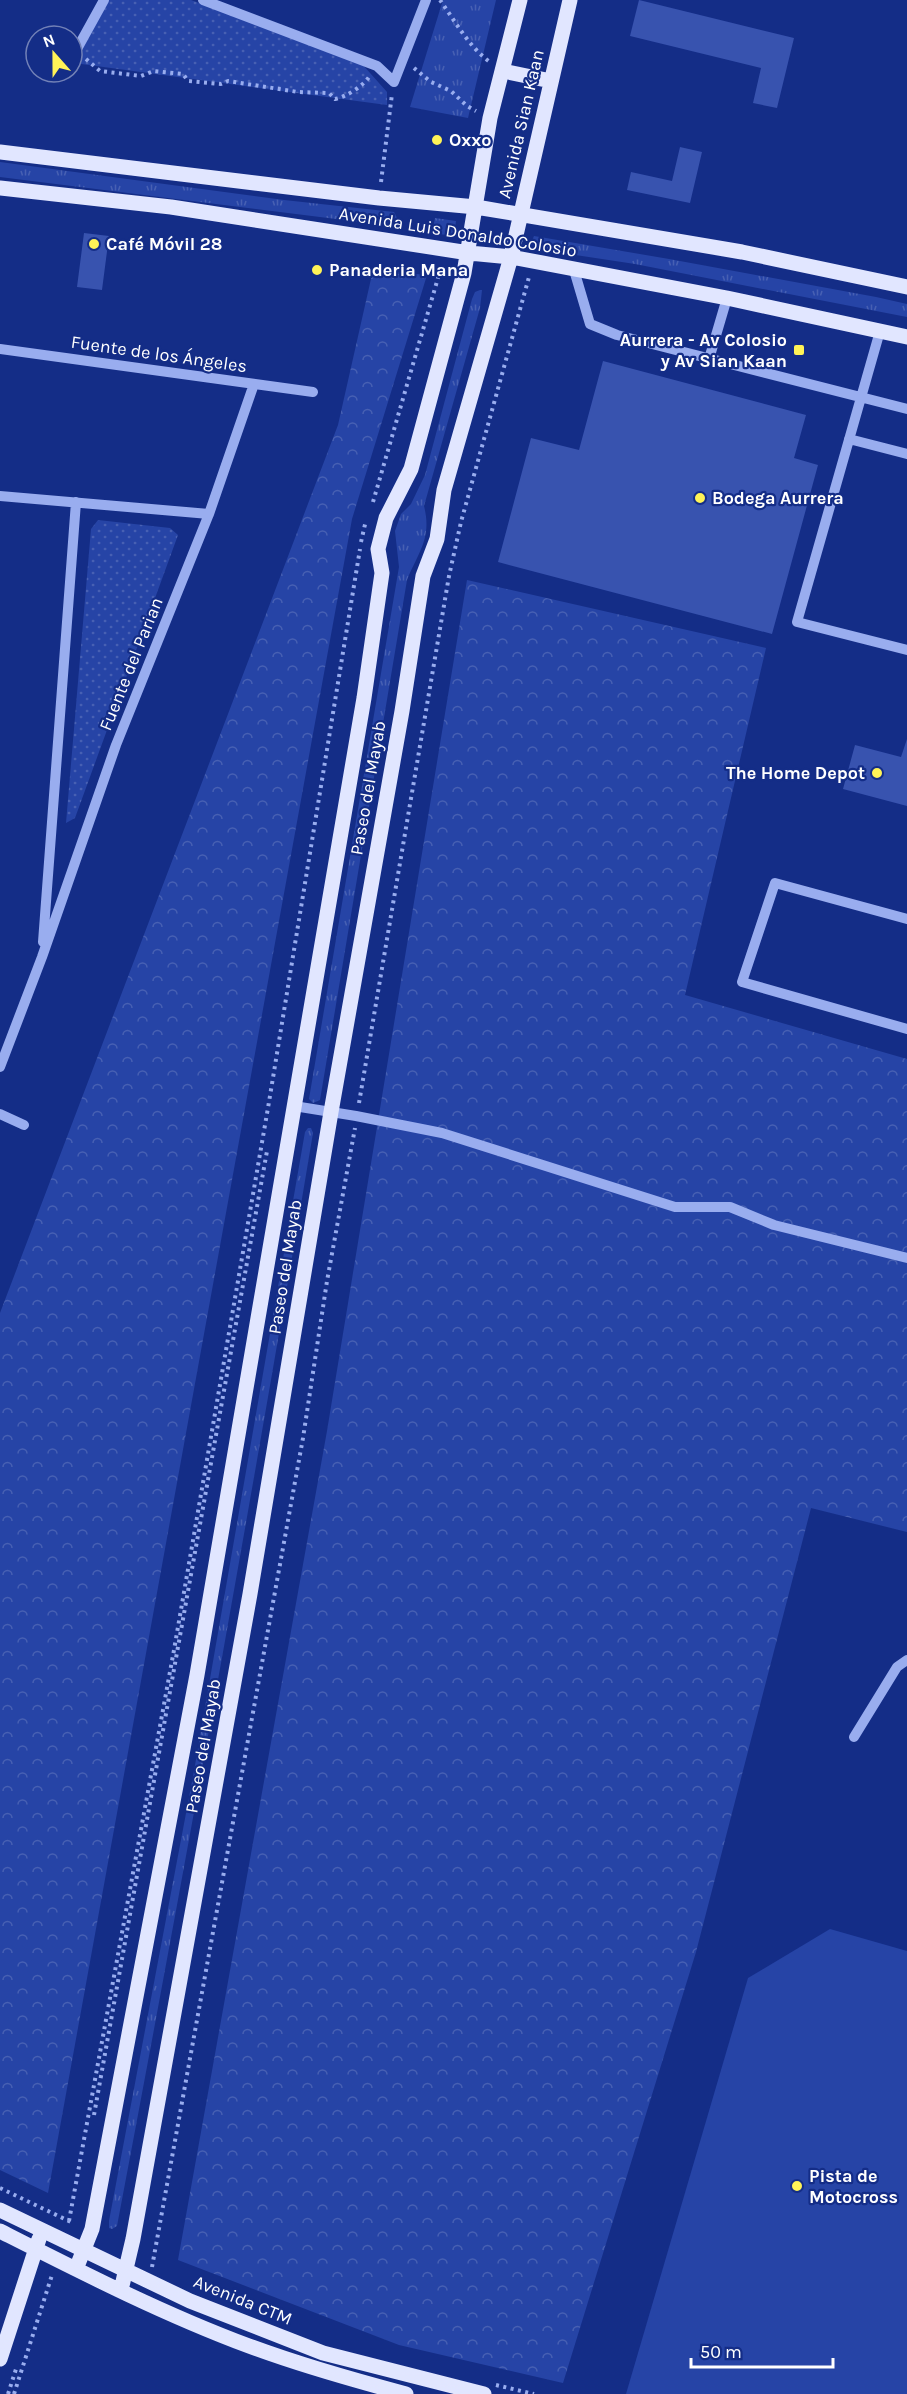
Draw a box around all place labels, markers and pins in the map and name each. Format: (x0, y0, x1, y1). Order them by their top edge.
place label: Oxxo (449, 129, 491, 151)
marker: Oxxo (430, 133, 444, 147)
place label: Café Móvil 28 (106, 233, 222, 255)
marker: Café Móvil 28 (87, 237, 101, 251)
place label: Panaderia Mana (329, 259, 468, 281)
marker: Panaderia Mana (310, 263, 324, 277)
place label: Aurrera - Av Colosio y Av Sian Kaan (620, 329, 787, 372)
marker: Aurrera - Av Colosio y Av Sian Kaan (792, 343, 806, 357)
place label: Bodega Aurrera (712, 487, 844, 509)
marker: Bodega Aurrera (693, 491, 707, 505)
place label: The Home Depot (726, 762, 865, 784)
marker: The Home Depot (870, 766, 884, 780)
place label: Pista de Motocross (809, 2165, 898, 2208)
marker: Pista de Motocross (790, 2179, 804, 2193)

